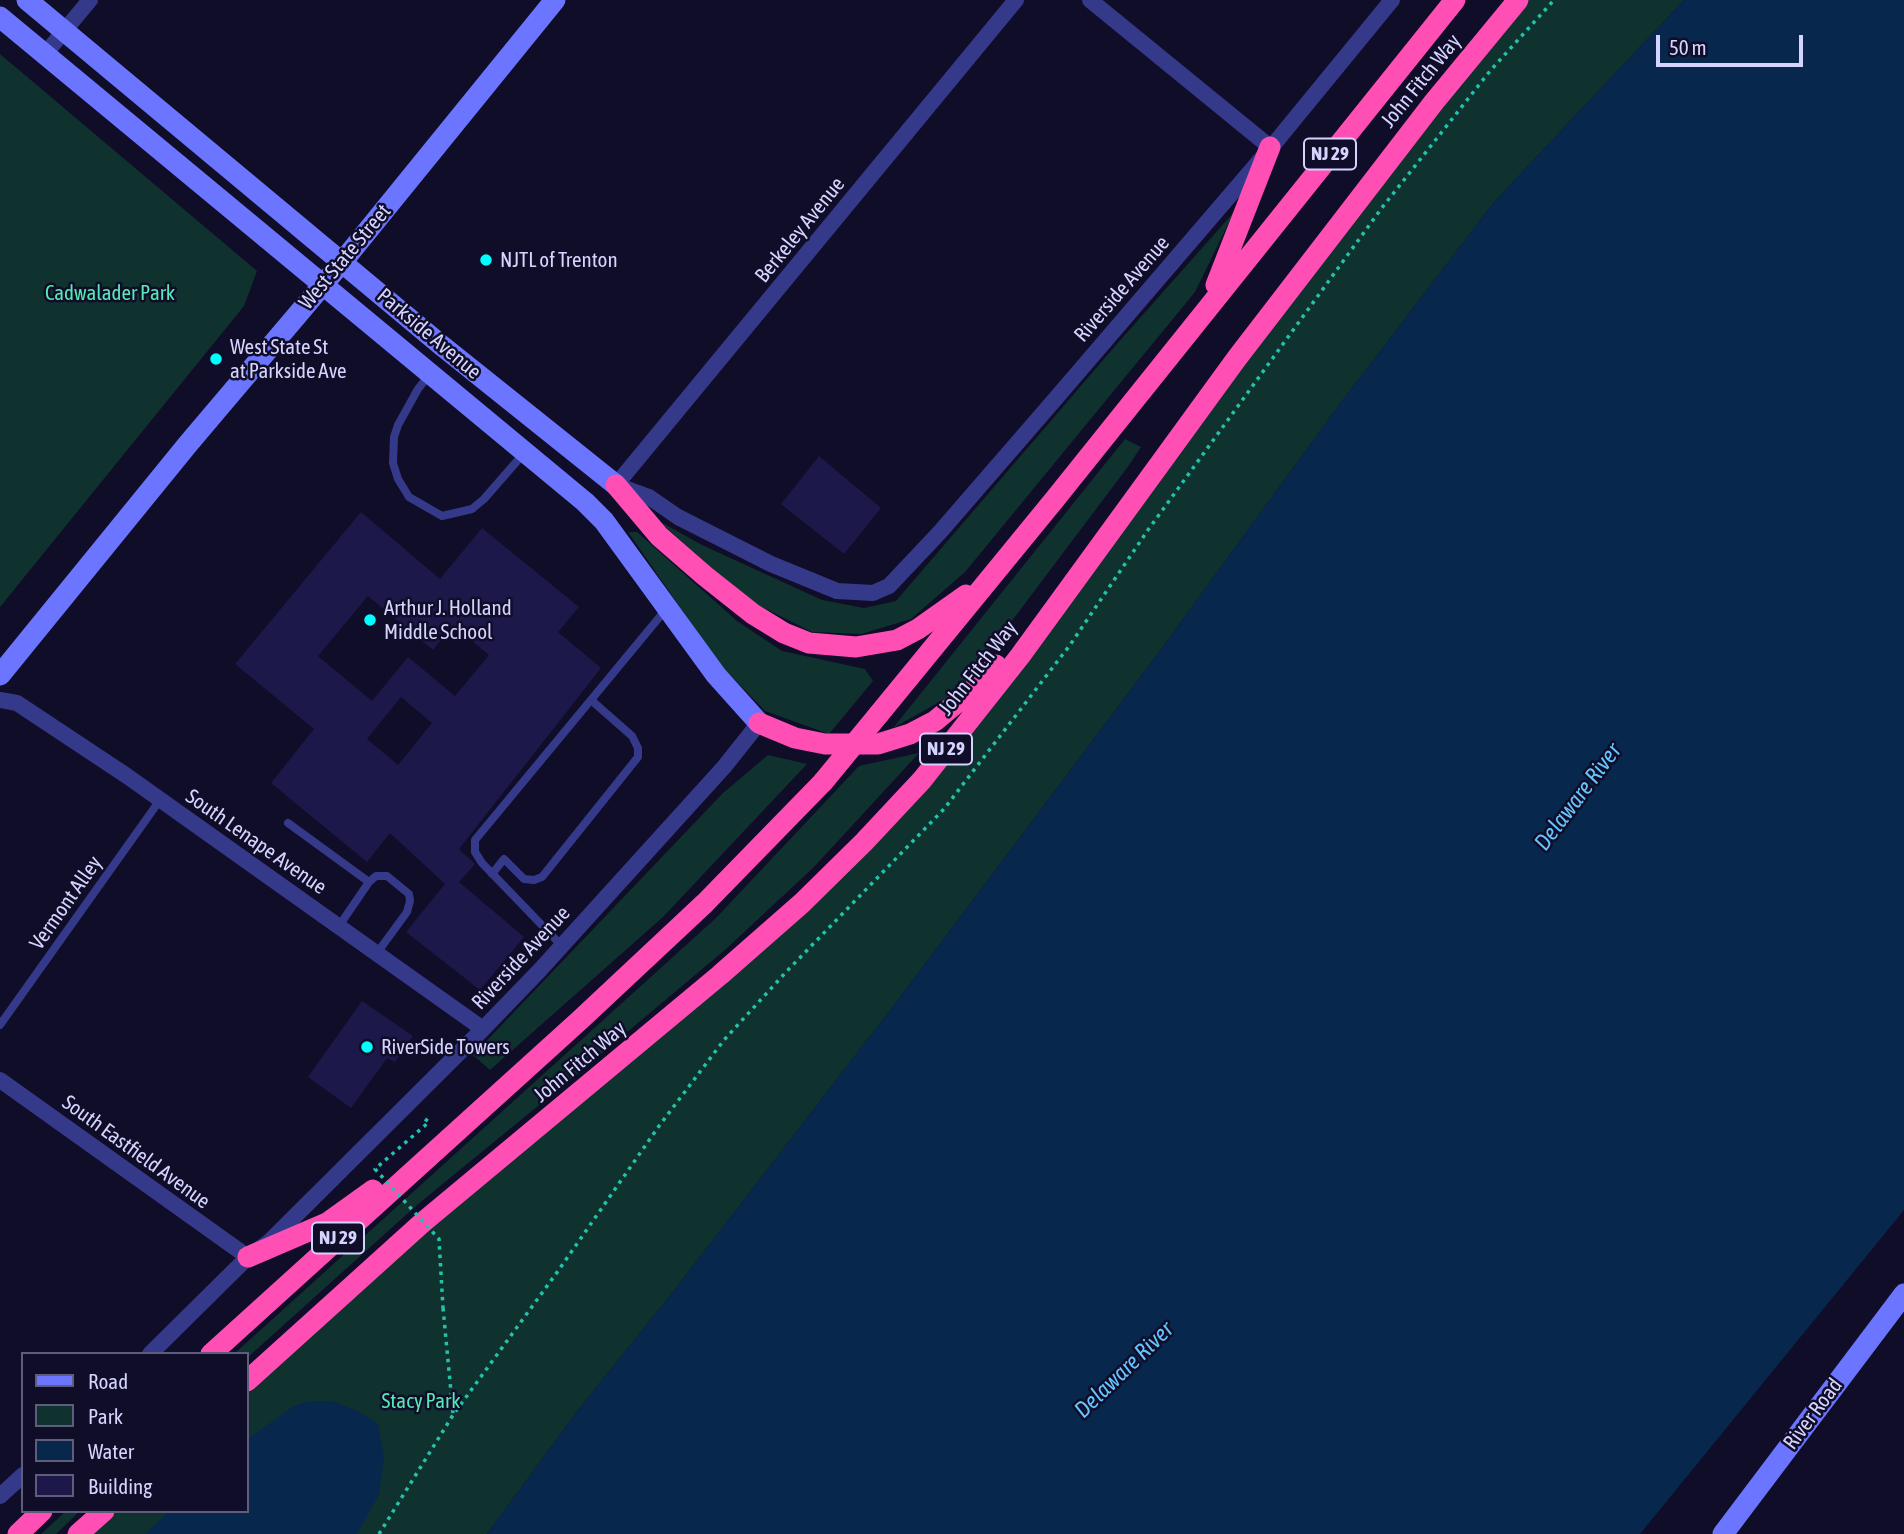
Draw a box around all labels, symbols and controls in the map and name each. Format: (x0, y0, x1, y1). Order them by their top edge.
scale bar (1659, 21, 1806, 65)
street label: John Fitch Way (1376, 29, 1466, 133)
text: 50 m (1669, 35, 1707, 59)
road number: NJ 29 (1304, 138, 1356, 170)
street label: Berkeley Avenue (750, 172, 850, 288)
street label: West State Street (294, 199, 396, 315)
street label: Riverside Avenue (1069, 231, 1175, 347)
place label: NJTL of Trenton (500, 247, 618, 273)
marker: NJTL of Trenton (478, 252, 494, 268)
park label: Cadwalader Park (45, 280, 175, 306)
street label: Parkside Avenue (372, 283, 486, 385)
place label: West State St at Parkside Ave (230, 334, 347, 384)
marker: West State St at Parkside Ave (208, 351, 224, 367)
place label: Arthur J. Holland Middle School (384, 595, 512, 645)
marker: Arthur J. Holland Middle School (362, 612, 378, 628)
street label: John Fitch Way (933, 616, 1023, 720)
road number: NJ 29 (920, 734, 972, 764)
water label: Delaware River (1529, 738, 1627, 856)
street label: South Lenape Avenue (181, 784, 331, 900)
street label: Vermont Alley (25, 851, 107, 955)
street label: Riverside Avenue (467, 901, 575, 1015)
street label: John Fitch Way (529, 1016, 631, 1108)
place label: RiverSide Towers (381, 1034, 510, 1060)
marker: RiverSide Towers (359, 1039, 375, 1055)
street label: South Eastfield Avenue (57, 1090, 215, 1214)
road number: NJ 29 (312, 1222, 364, 1254)
water label: Delaware River (1069, 1316, 1179, 1424)
legend (21, 1352, 248, 1513)
text: Road (88, 1369, 128, 1393)
street label: River Road (1778, 1373, 1848, 1455)
park label: Stacy Park (381, 1388, 461, 1414)
text: Park (88, 1404, 123, 1428)
text: Water (88, 1439, 134, 1463)
text: Building (88, 1474, 152, 1498)

